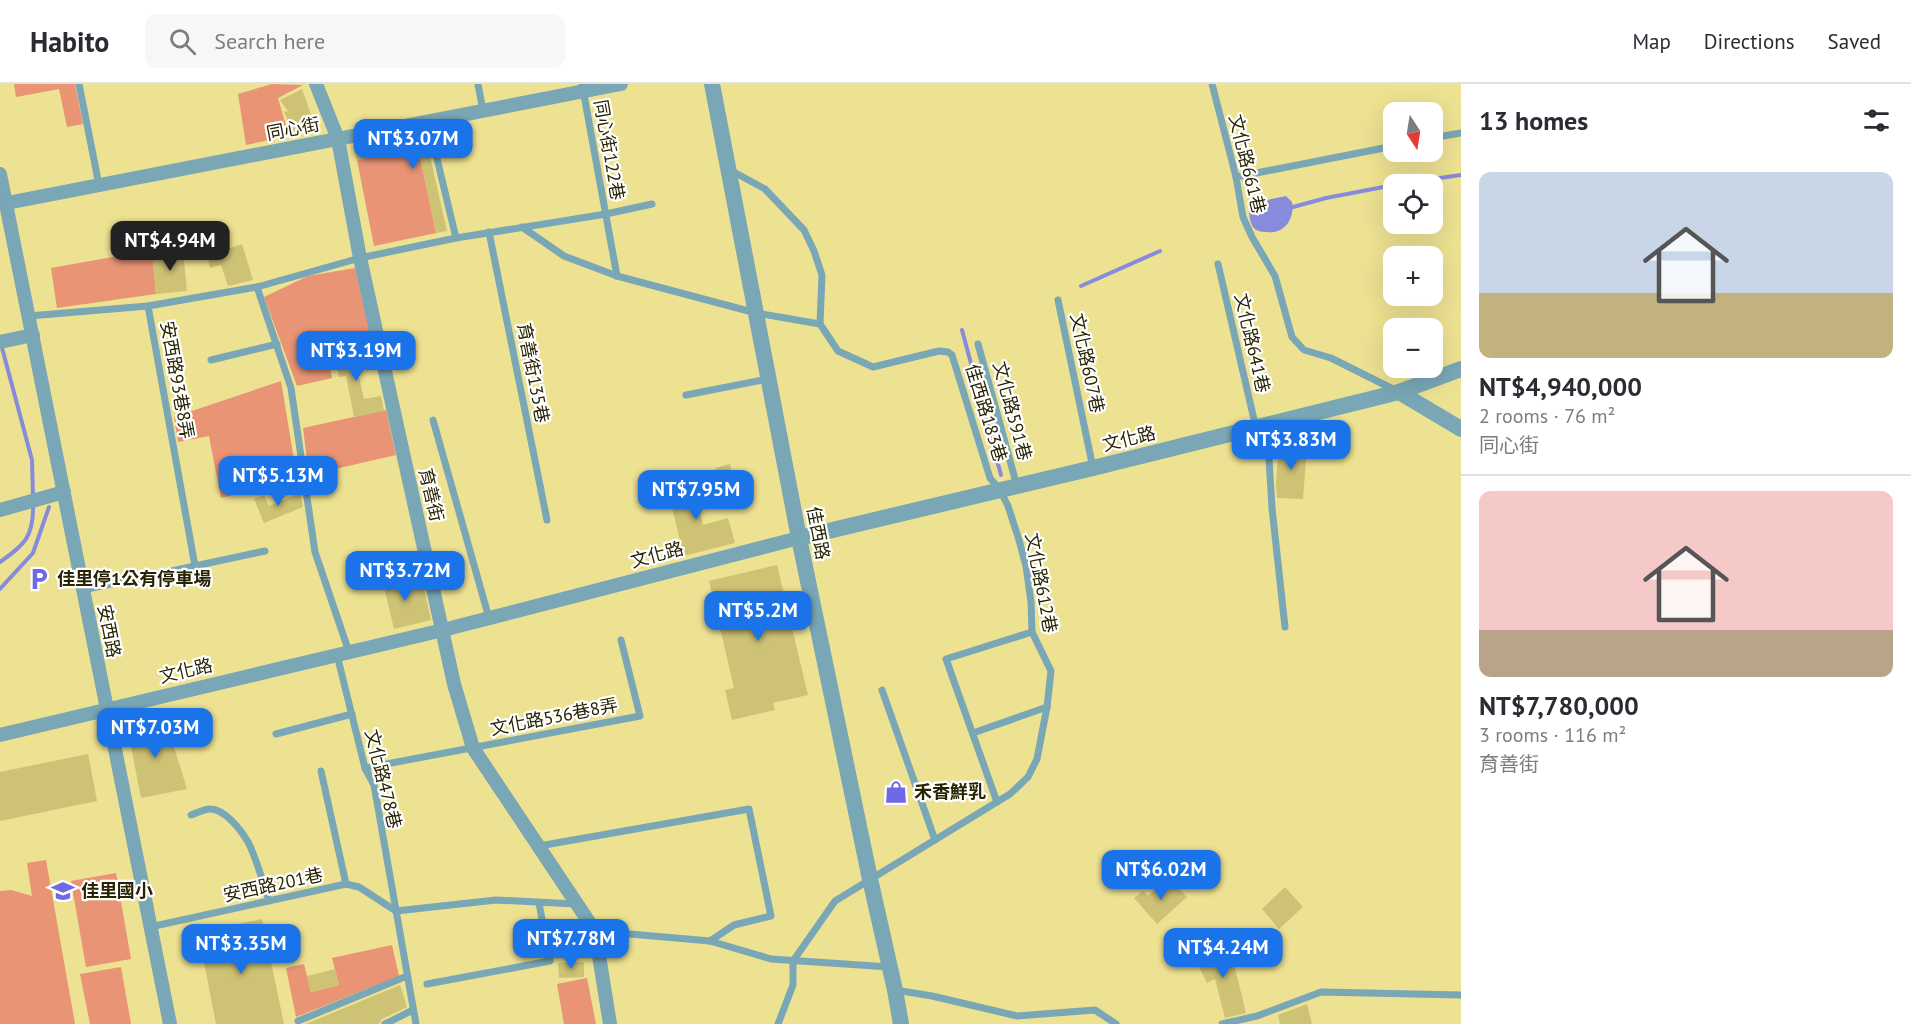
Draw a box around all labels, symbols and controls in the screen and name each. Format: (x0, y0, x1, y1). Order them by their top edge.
search box (145, 14, 565, 68)
text: Habito (30, 23, 109, 60)
icon: search (166, 25, 199, 58)
text: Search here (214, 27, 325, 55)
text: Map (1632, 28, 1671, 55)
text: Directions (1704, 28, 1795, 55)
text: Saved (1828, 28, 1881, 55)
street label: 同心街122巷 (589, 98, 630, 202)
north arrow (1383, 102, 1443, 162)
map controls (1383, 102, 1443, 378)
text: 13 homes (1479, 104, 1588, 137)
icon: filters (1860, 104, 1893, 137)
street label: 同心街 (264, 112, 322, 145)
street label: 文化路661巷 (1224, 112, 1271, 216)
pin: NT$3.07M (351, 119, 475, 170)
text: NT$3.07M (368, 125, 458, 151)
button: locate (1383, 174, 1443, 234)
icon: home (1632, 211, 1740, 319)
pin: NT$4.94M (108, 221, 232, 272)
text: NT$4.94M (125, 227, 215, 253)
button: + (1383, 246, 1443, 306)
street label: 文化路641巷 (1230, 291, 1275, 395)
street label: 文化路607巷 (1066, 311, 1109, 415)
button: − (1383, 318, 1443, 378)
street label: 安西路93巷8弄 (156, 319, 199, 441)
street label: 育善街135巷 (513, 321, 554, 425)
pin: NT$3.19M (294, 331, 418, 382)
text: NT$3.19M (311, 337, 401, 363)
street label: 文化路591巷 (988, 359, 1037, 463)
street label: 佳西路183巷 (961, 361, 1012, 465)
text: NT$4,940,000 (1479, 370, 1642, 403)
text: 2 rooms · 76 m² (1479, 403, 1615, 429)
pin: NT$3.83M (1229, 420, 1353, 471)
street label: 文化路 (1100, 421, 1158, 456)
text: NT$3.83M (1246, 426, 1336, 452)
text: 同心街 (1479, 432, 1539, 458)
pin: NT$5.13M (216, 456, 340, 507)
text: NT$5.13M (233, 462, 323, 488)
street label: 育善街 (414, 466, 449, 524)
pin: NT$7.95M (634, 470, 758, 521)
text: NT$7.95M (652, 476, 740, 502)
street label: 佳西路 (802, 504, 835, 562)
icon: home (1632, 530, 1740, 638)
street label: 文化路612巷 (1021, 531, 1062, 635)
street label: 文化路 (628, 536, 686, 573)
pin: NT$3.72M (343, 551, 467, 602)
text: NT$3.72M (360, 557, 450, 583)
parking icon: 佳里停1公有停車場 (26, 566, 52, 592)
place label: 佳里停1公有停車場 (57, 567, 211, 590)
pin: NT$5.2M (703, 591, 813, 642)
text: NT$5.2M (718, 597, 798, 623)
street label: 安西路 (93, 602, 126, 660)
street label: 文化路 (157, 653, 215, 688)
text: NT$7,780,000 (1479, 689, 1639, 722)
street label: 文化路536巷8弄 (488, 693, 620, 740)
pin: NT$7.03M (93, 708, 217, 759)
text: NT$7.03M (111, 714, 199, 740)
text: 3 rooms · 116 m² (1479, 722, 1626, 748)
street label: 文化路478巷 (360, 727, 407, 831)
text: 育善街 (1479, 751, 1539, 777)
shop icon: 禾香鮮乳 (883, 779, 909, 805)
place label: 禾香鮮乳 (914, 780, 986, 803)
pin: NT$6.02M (1099, 850, 1223, 901)
text: NT$6.02M (1116, 856, 1206, 882)
street label: 安西路201巷 (221, 863, 325, 906)
school or university icon: 佳里國小 (50, 878, 76, 904)
place label: 佳里國小 (81, 879, 153, 902)
pin: NT$7.78M (509, 919, 633, 970)
pin: NT$3.35M (179, 924, 303, 975)
text: NT$7.78M (527, 925, 615, 951)
pin: NT$4.24M (1161, 928, 1285, 979)
text: NT$3.35M (196, 930, 286, 956)
text: NT$4.24M (1178, 934, 1268, 960)

